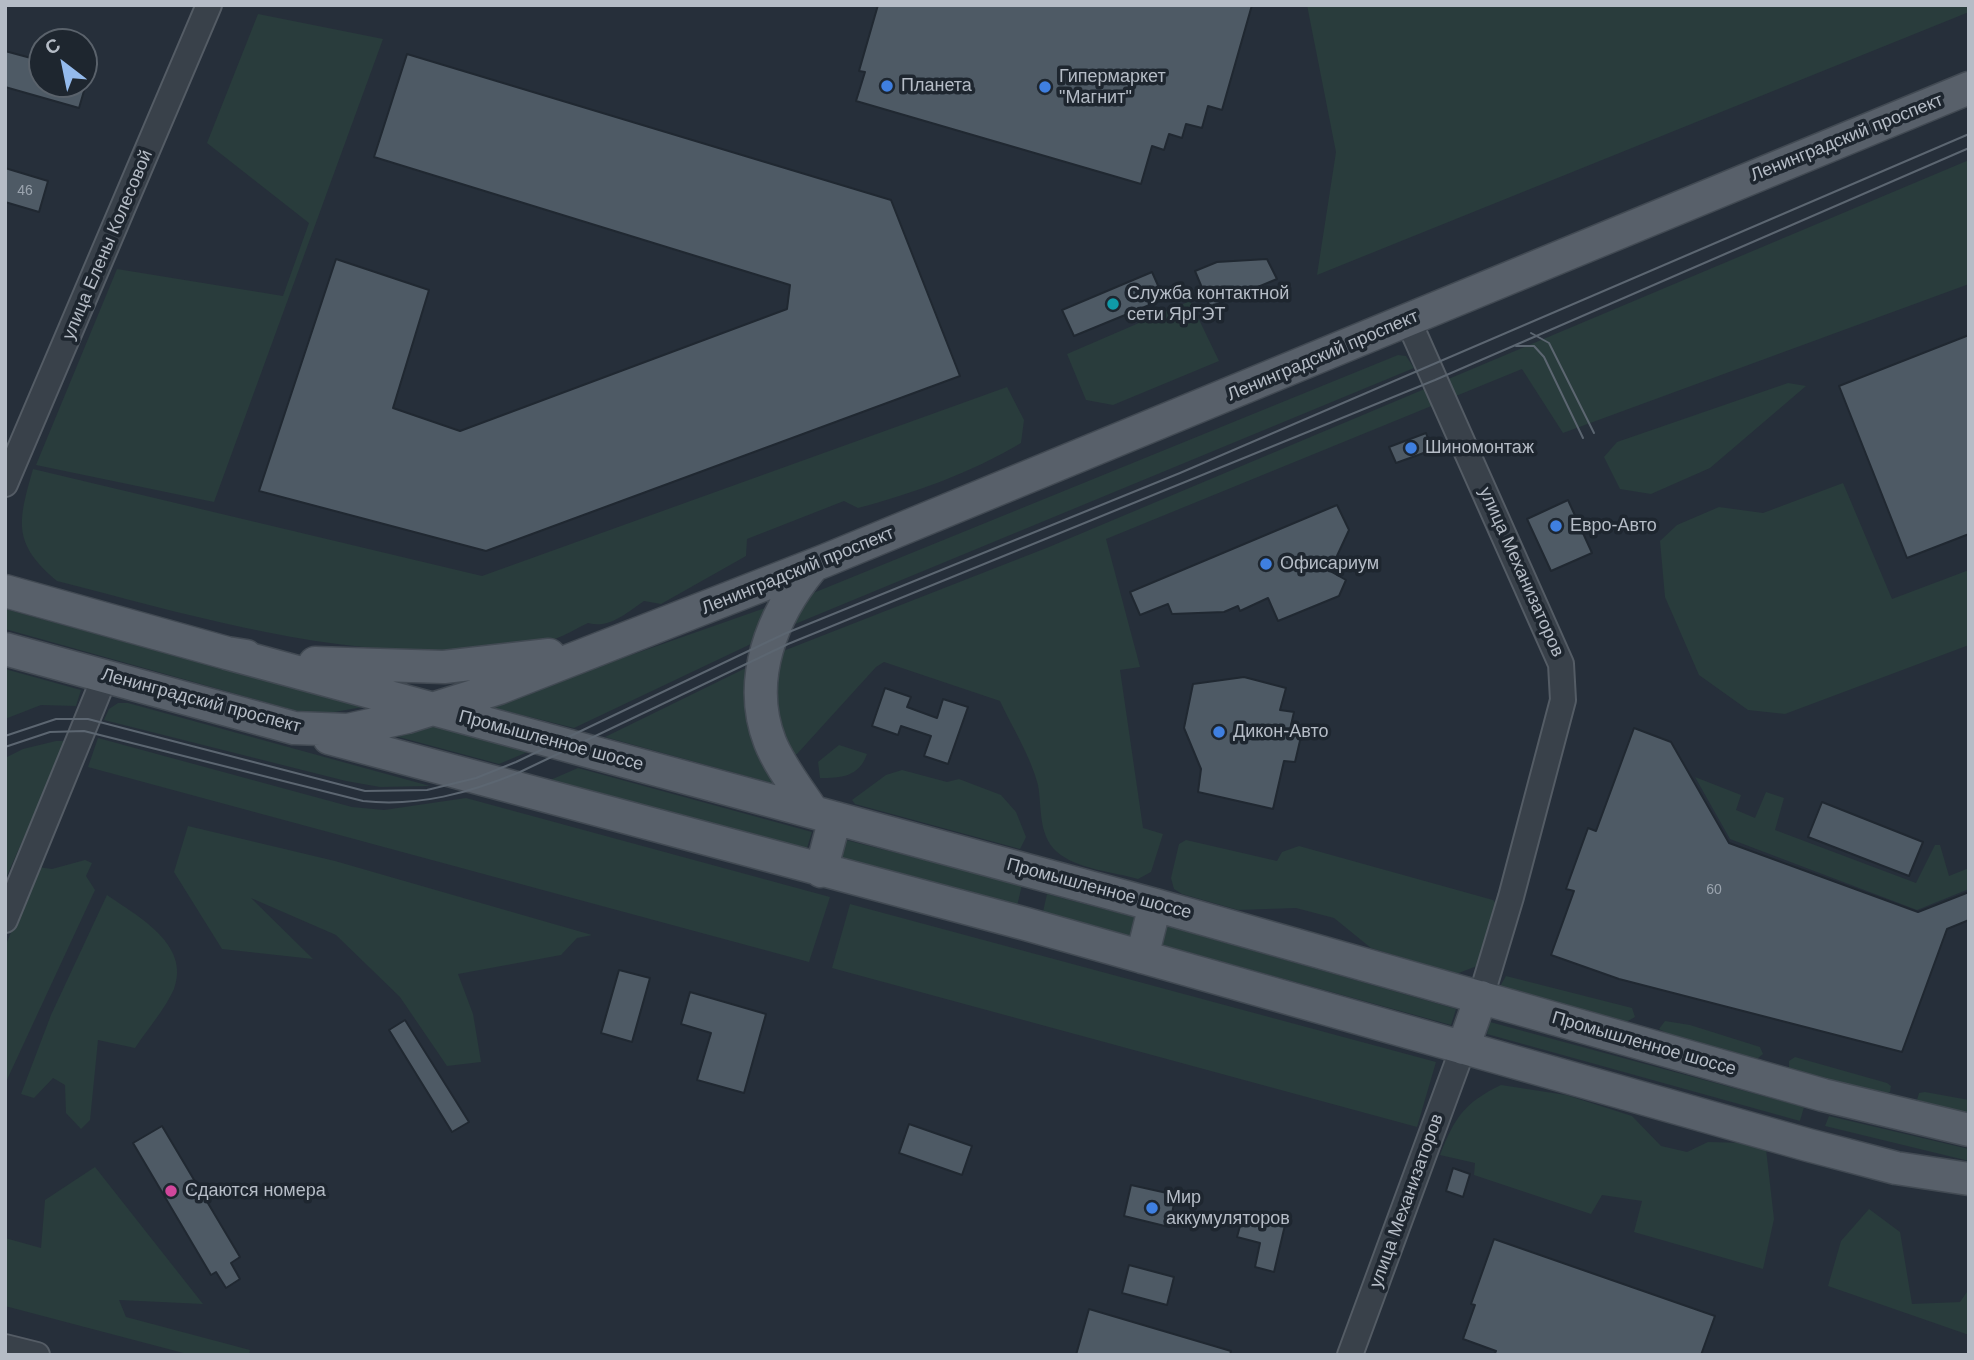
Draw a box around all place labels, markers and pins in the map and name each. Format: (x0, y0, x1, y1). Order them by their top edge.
place label: Гипермаркет "Магнит" (1059, 66, 1166, 108)
place label: Планета (901, 75, 972, 97)
marker: Планета (879, 78, 895, 94)
marker: Гипермаркет "Магнит" (1037, 79, 1053, 95)
place label: Служба контактной сети ЯрГЭТ (1127, 283, 1289, 326)
marker: Служба контактной сети ЯрГЭТ (1105, 296, 1121, 312)
place label: Шиномонтаж (1425, 437, 1534, 459)
marker: Шиномонтаж (1403, 440, 1419, 456)
place label: Евро-Авто (1570, 515, 1657, 537)
marker: Евро-Авто (1548, 518, 1564, 534)
place label: Офисариум (1280, 553, 1379, 575)
marker: Офисариум (1258, 556, 1274, 572)
place label: Дикон-Авто (1233, 721, 1328, 743)
marker: Дикон-Авто (1211, 724, 1227, 740)
place label: Сдаются номера (185, 1180, 326, 1202)
marker: Сдаются номера (163, 1183, 179, 1199)
place label: Мир аккумуляторов (1166, 1187, 1290, 1230)
marker: Мир аккумуляторов (1144, 1200, 1160, 1216)

